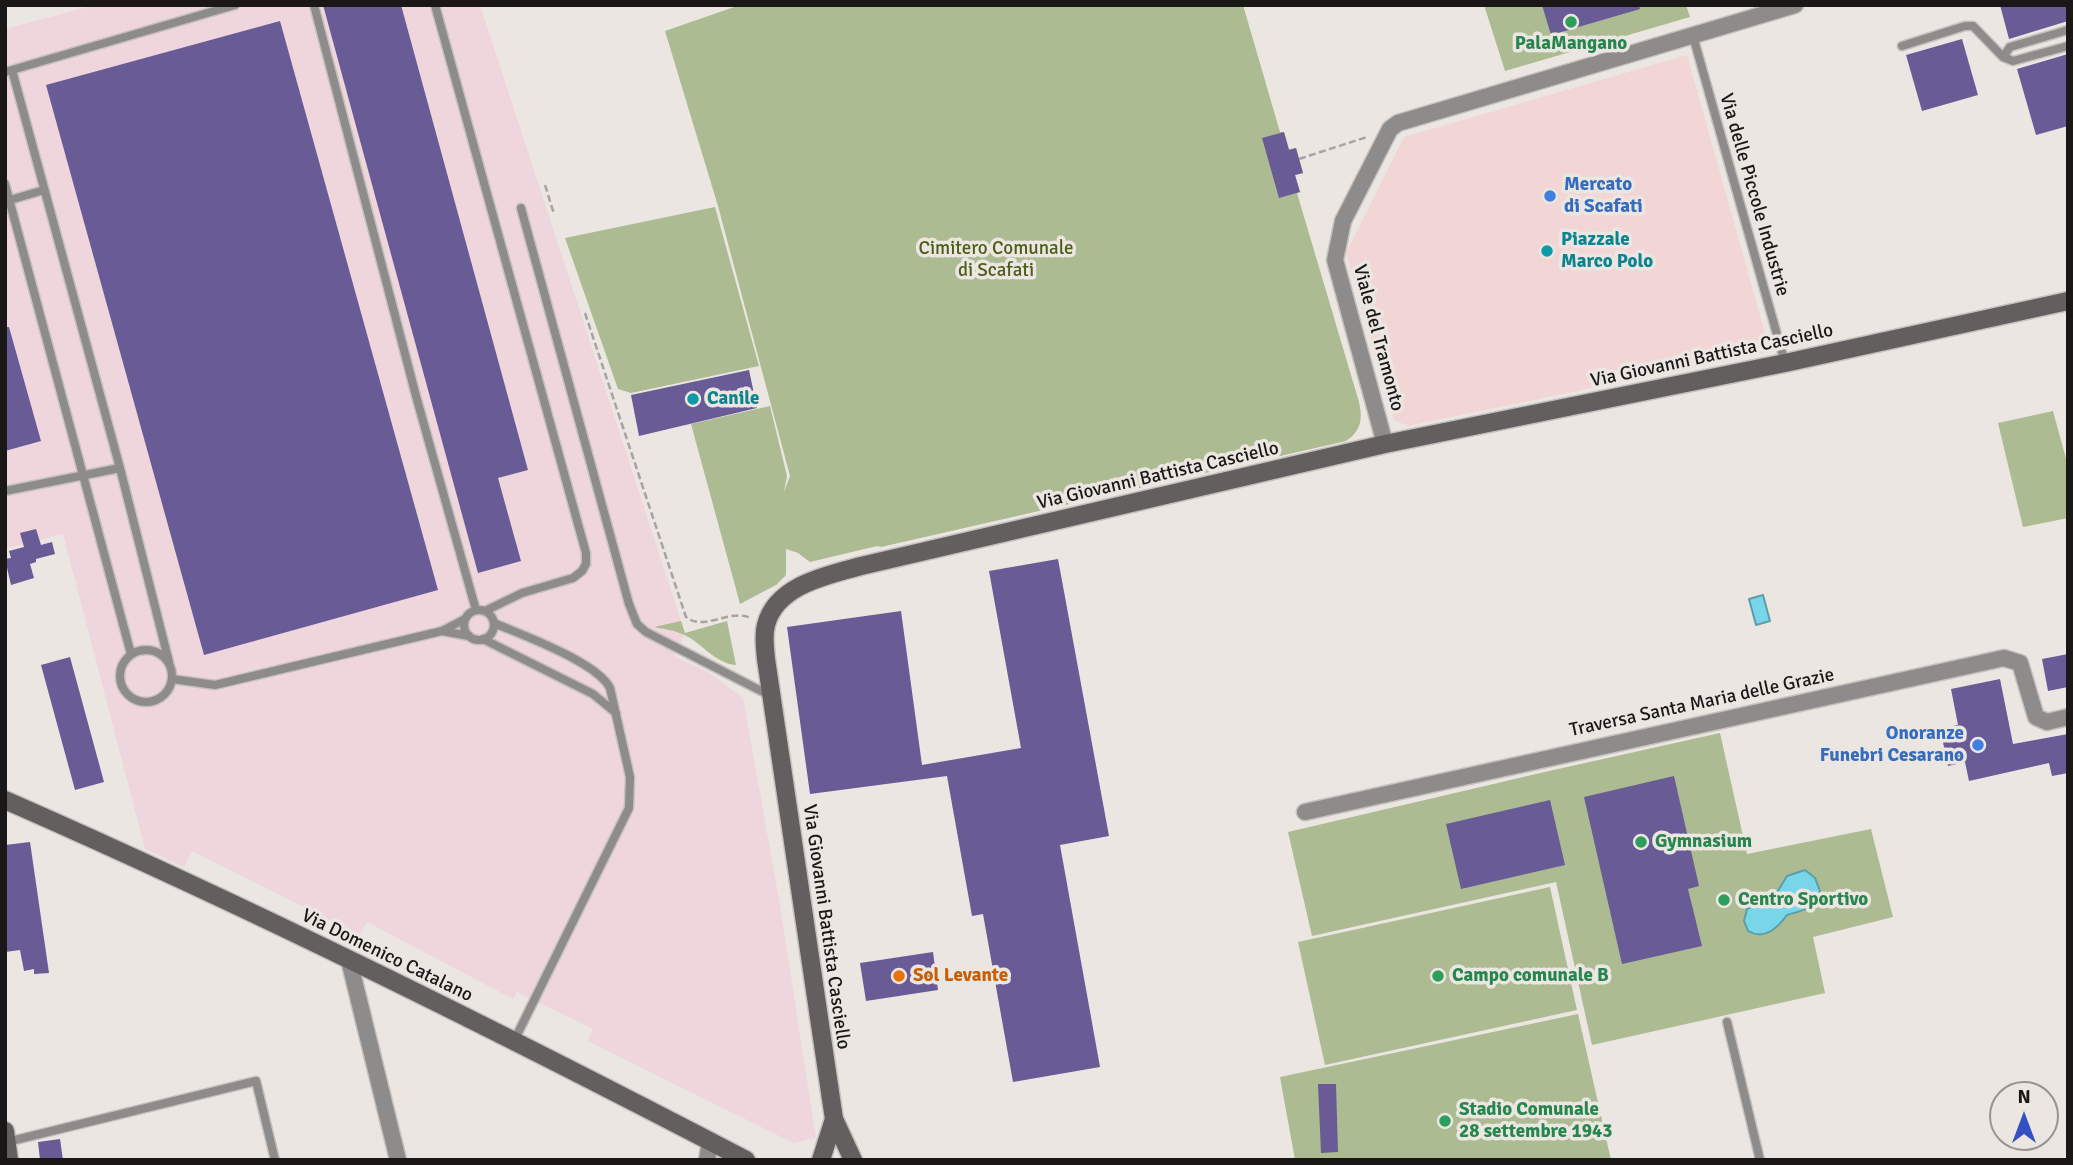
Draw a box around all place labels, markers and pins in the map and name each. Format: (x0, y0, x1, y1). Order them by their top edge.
marker: PalaMangano (1563, 14, 1579, 30)
place label: PalaMangano (1515, 33, 1627, 55)
place label: Mercato di Scafati (1564, 174, 1643, 218)
marker: Mercato di Scafati (1542, 188, 1558, 204)
place label: Piazzale Marco Polo (1561, 229, 1653, 273)
marker: Piazzale Marco Polo (1539, 243, 1555, 259)
place label: Canile (707, 388, 760, 410)
marker: Canile (685, 391, 701, 407)
place label: Onoranze Funebri Cesarano (1820, 723, 1964, 767)
marker: Onoranze Funebri Cesarano (1970, 737, 1986, 753)
place label: Gymnasium (1655, 831, 1752, 853)
marker: Gymnasium (1633, 834, 1649, 850)
place label: Centro Sportivo (1738, 889, 1868, 911)
marker: Centro Sportivo (1716, 892, 1732, 908)
place label: Sol Levante (913, 965, 1008, 987)
place label: Campo comunale B (1452, 965, 1609, 987)
marker: Sol Levante (891, 968, 907, 984)
marker: Campo comunale B (1430, 968, 1446, 984)
place label: Stadio Comunale 28 settembre 1943 (1459, 1099, 1613, 1143)
marker: Stadio Comunale 28 settembre 1943 (1437, 1113, 1453, 1129)

